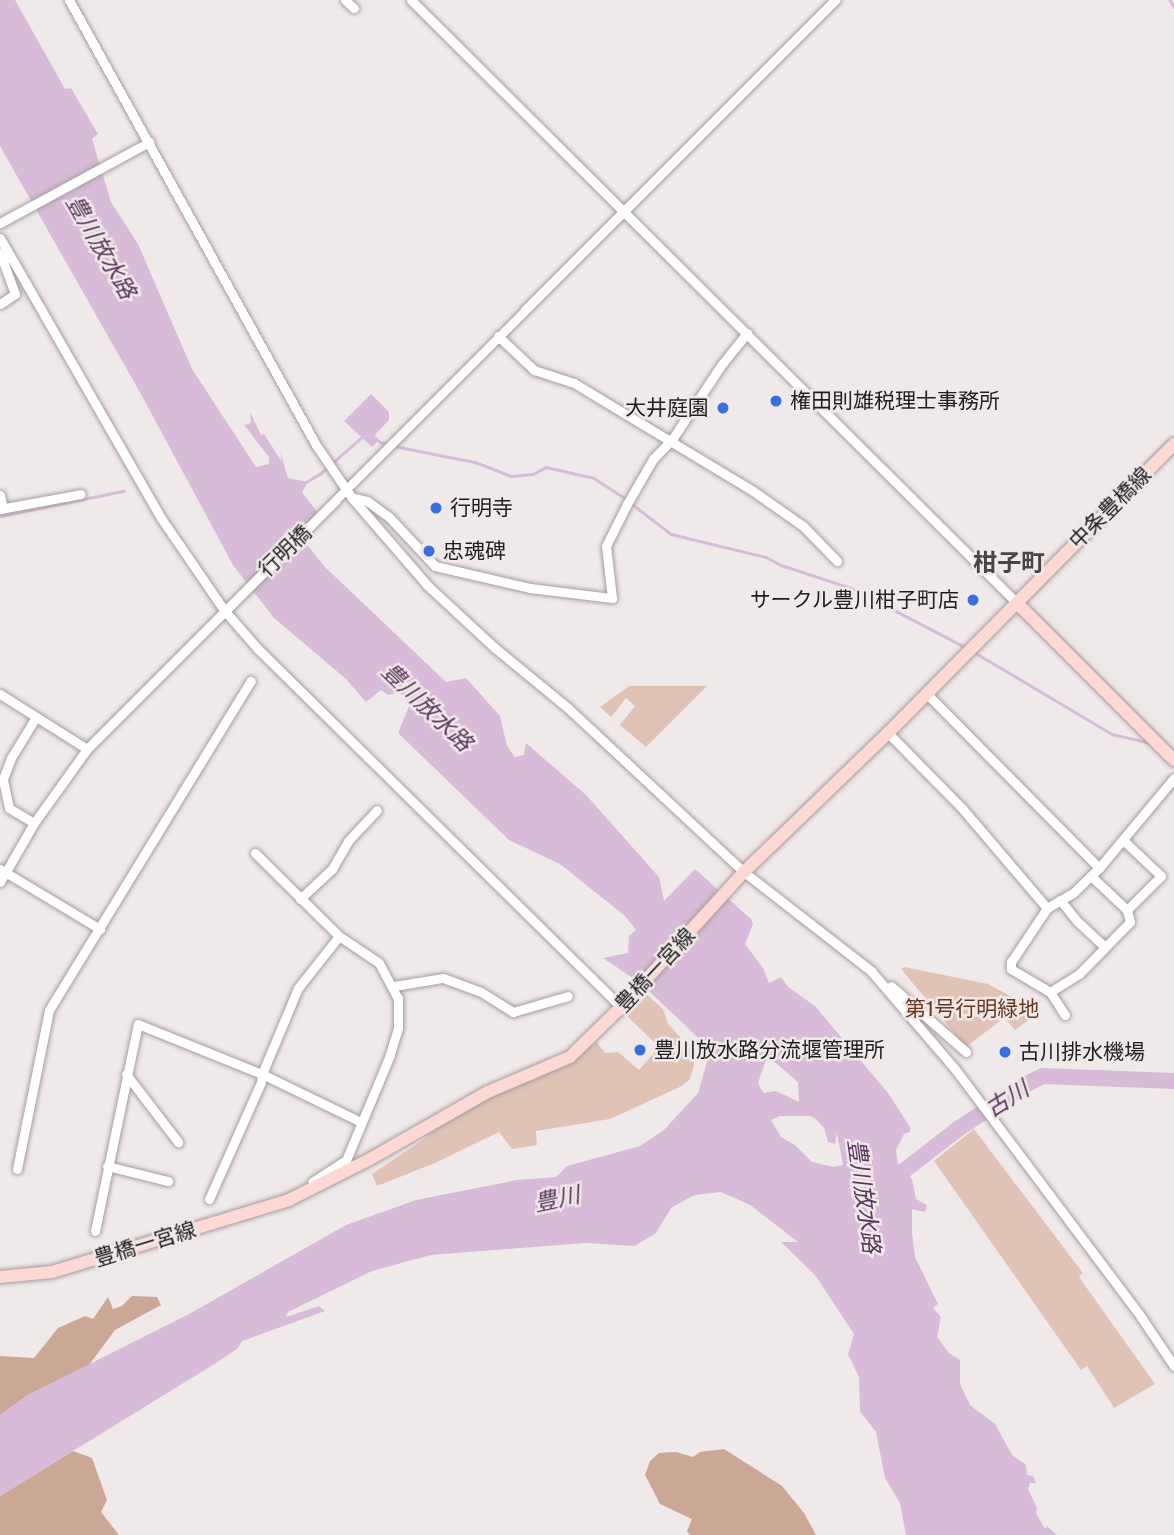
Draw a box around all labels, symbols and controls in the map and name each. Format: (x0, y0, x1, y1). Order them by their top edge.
water label: 豊川放水路 (60, 190, 142, 304)
place label: 権田則雄税理士事務所 (790, 388, 1000, 414)
marker: 権田則雄税理士事務所 (768, 393, 784, 409)
place label: 大井庭園 (625, 395, 709, 421)
marker: 大井庭園 (715, 400, 731, 416)
street label: 中条豊橋線 (1064, 462, 1156, 554)
place label: 行明寺 (450, 495, 513, 521)
marker: 行明寺 (428, 500, 444, 516)
street label: 行明橋 (254, 520, 316, 582)
place label: 忠魂碑 (443, 538, 506, 564)
marker: 忠魂碑 (421, 543, 437, 559)
district label: 柑子町 (973, 549, 1045, 577)
place label: サークル豊川柑子町店 (749, 587, 959, 613)
marker: サークル豊川柑子町店 (965, 592, 981, 608)
water label: 豊川放水路 (376, 657, 478, 757)
street label: 豊橋一宮線 (610, 923, 700, 1017)
park label: 第1号行明緑地 (905, 996, 1039, 1022)
place label: 豊川放水路分流堰管理所 (654, 1037, 885, 1063)
place label: 古川排水機場 (1019, 1039, 1145, 1065)
marker: 豊川放水路分流堰管理所 (632, 1042, 648, 1058)
marker: 古川排水機場 (997, 1044, 1013, 1060)
water label: 古川 (980, 1075, 1034, 1123)
water label: 豊川放水路 (842, 1137, 886, 1255)
water label: 豊川 (532, 1181, 582, 1217)
street label: 豊橋一宮線 (91, 1217, 199, 1271)

